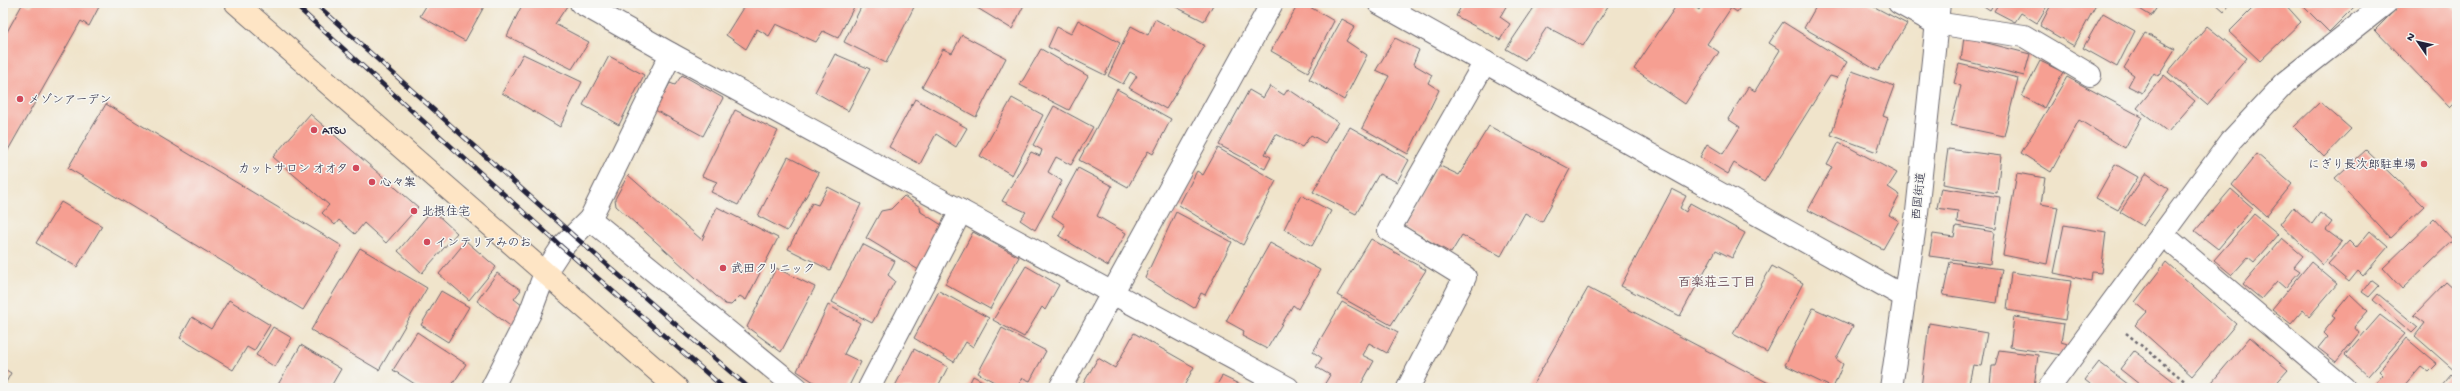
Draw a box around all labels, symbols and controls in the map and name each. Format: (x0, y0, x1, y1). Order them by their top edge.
north arrow (2398, 22, 2438, 62)
text: N (2404, 31, 2418, 44)
place label: メゾンアーデン (28, 93, 112, 108)
marker: メゾンアーデン (15, 94, 25, 104)
marker: ATSU (309, 125, 319, 135)
place label: ATSU (322, 125, 346, 139)
place label: にぎり長次郎駐車場 (2308, 158, 2416, 173)
marker: にぎり長次郎駐車場 (2419, 159, 2429, 169)
place label: カットサロン オオタ (238, 163, 348, 177)
marker: カットサロン オオタ (351, 163, 361, 173)
street label: 西国街道 (1910, 171, 1929, 221)
place label: 心々案 (380, 176, 416, 191)
marker: 心々案 (367, 177, 377, 187)
place label: 北摂住宅 (422, 205, 470, 220)
marker: 北摂住宅 (409, 206, 419, 216)
marker: インテリアみのお (422, 237, 432, 247)
place label: インテリアみのお (435, 237, 531, 251)
place label: 武田クリニック (731, 261, 815, 277)
marker: 武田クリニック (718, 263, 728, 273)
district label: 百楽荘三丁目 (1678, 275, 1756, 291)

